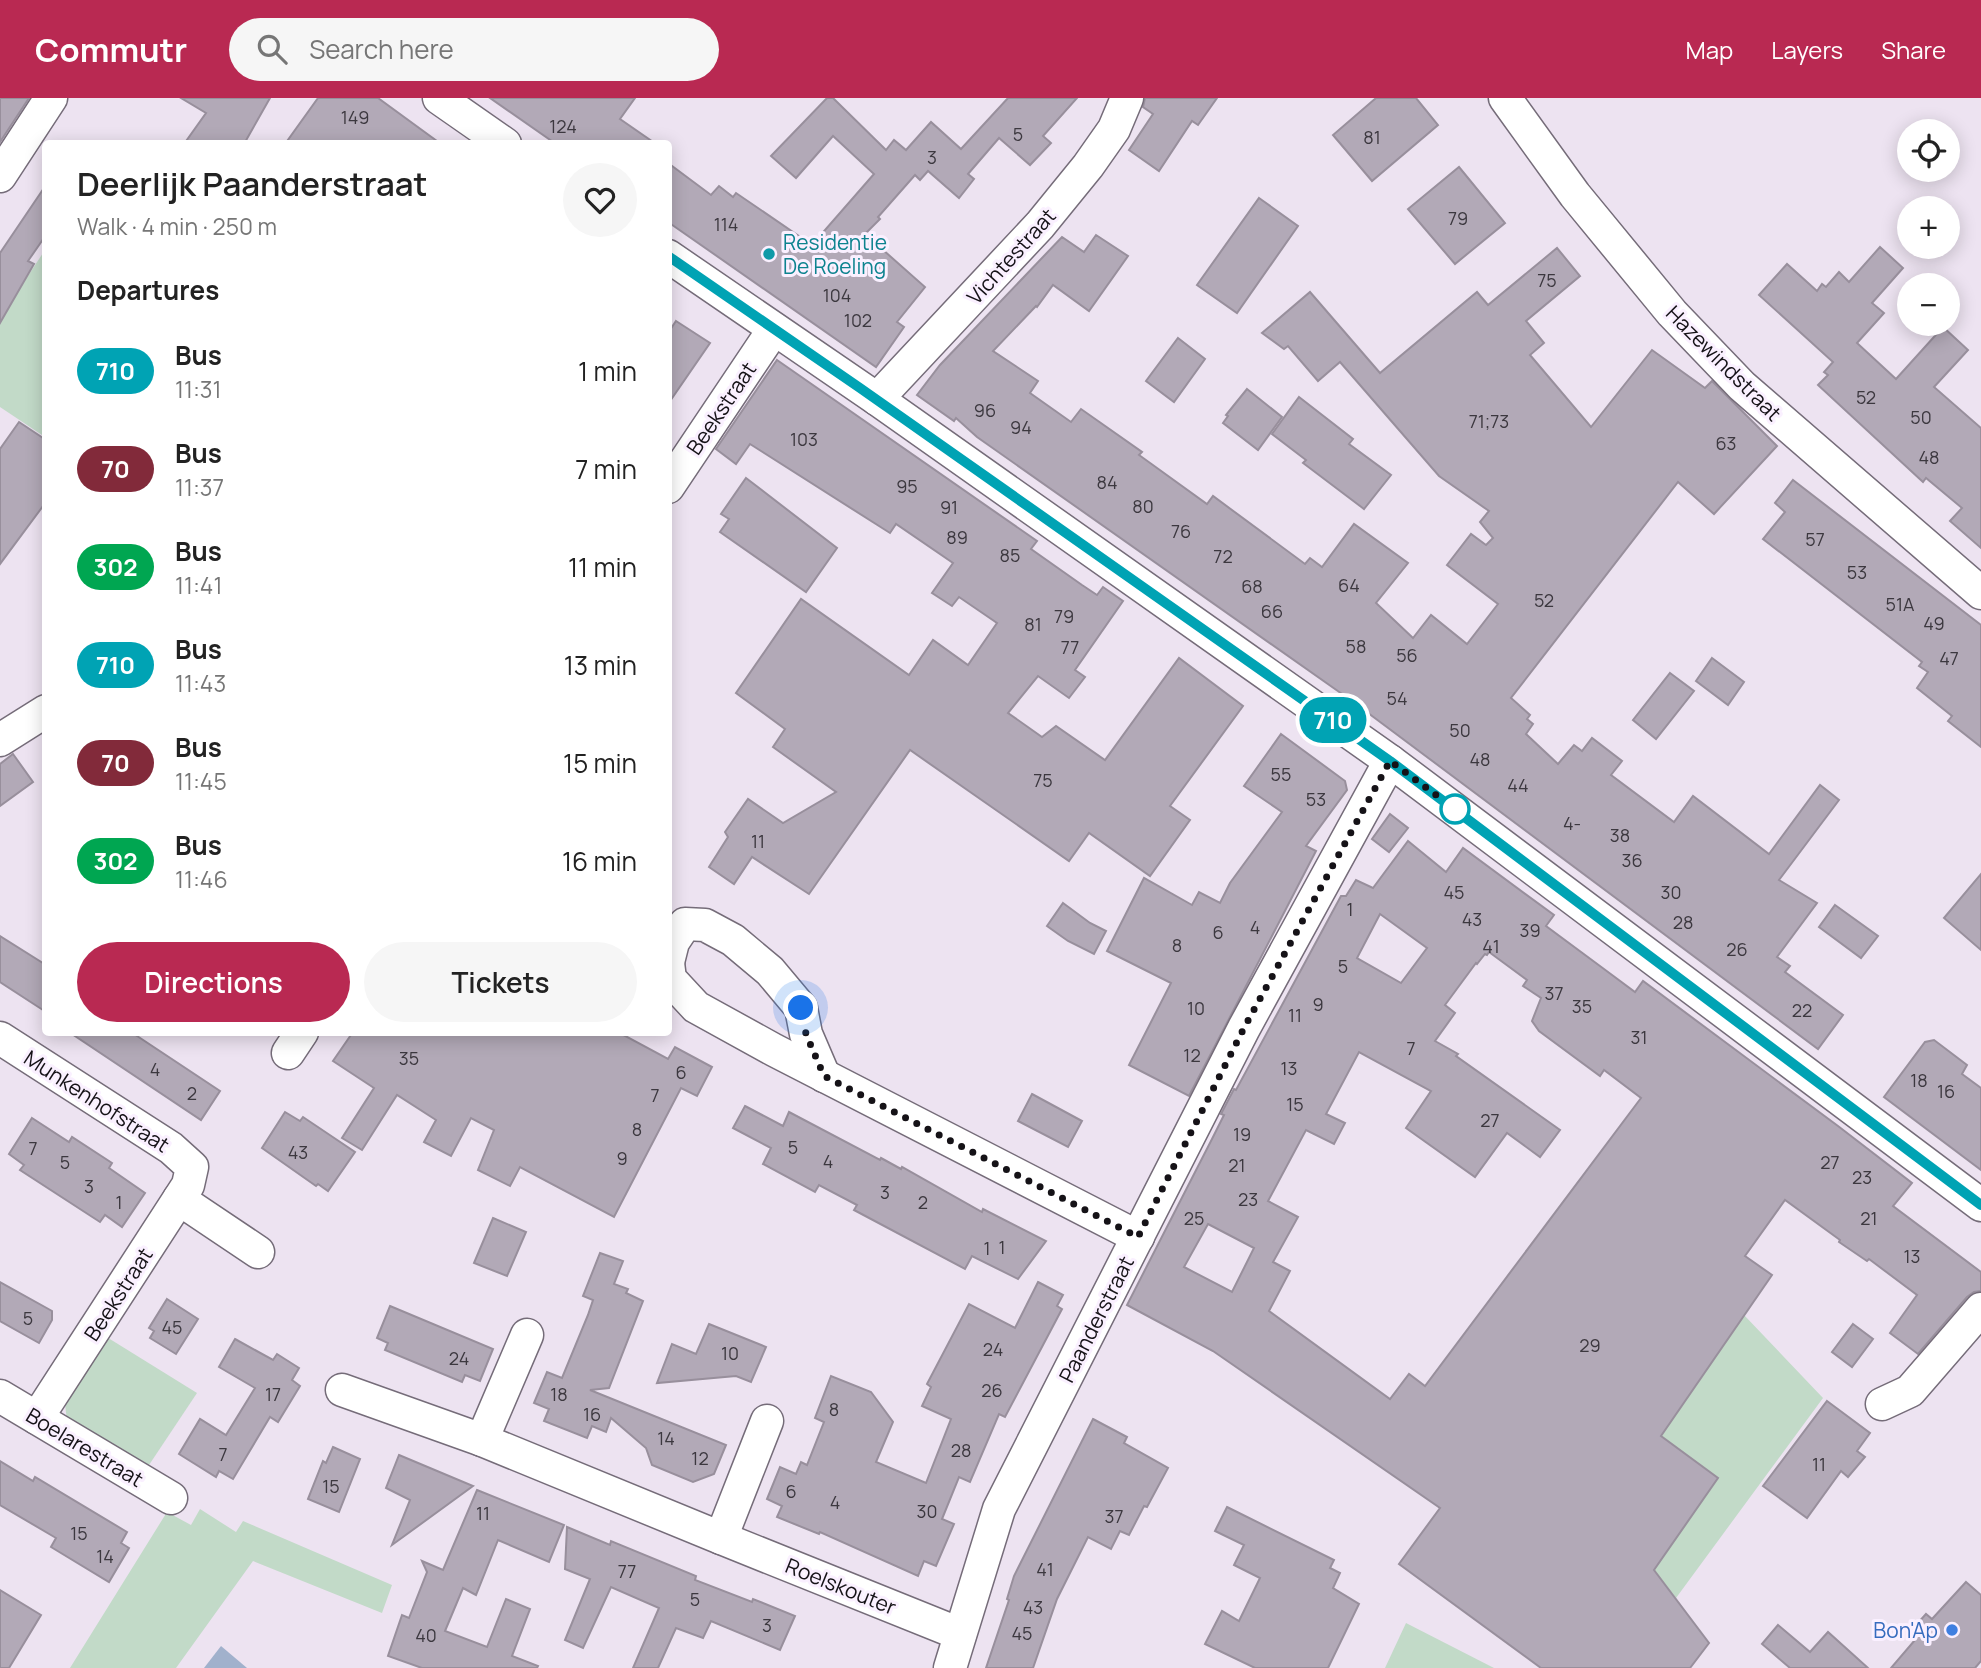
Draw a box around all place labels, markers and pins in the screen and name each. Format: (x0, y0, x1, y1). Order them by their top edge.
place label: Residentie De Roeling (783, 228, 887, 280)
marker: Residentie De Roeling (761, 246, 777, 262)
unlabelled marker (1440, 794, 1470, 824)
place label: Bon'Ap (1873, 1616, 1938, 1644)
marker: Bon'Ap (1944, 1622, 1960, 1638)

